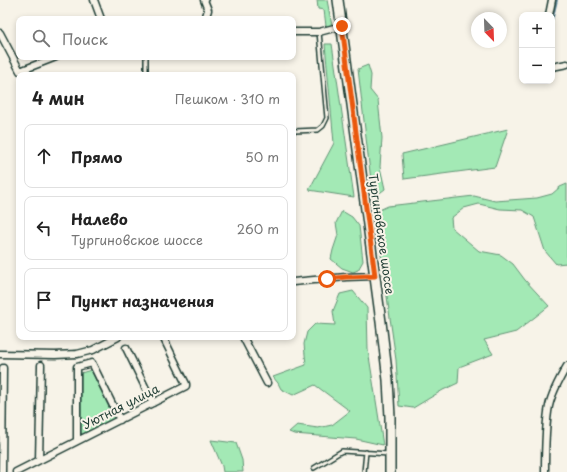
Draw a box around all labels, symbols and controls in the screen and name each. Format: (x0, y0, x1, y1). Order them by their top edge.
north arrow (471, 12, 507, 48)
map controls (519, 12, 555, 84)
button: + (519, 12, 555, 48)
search box (16, 16, 296, 60)
route end (333, 17, 351, 35)
icon: search (30, 27, 52, 49)
text: Поиск (62, 27, 108, 50)
button: − (519, 48, 555, 84)
text: 4 мин (32, 85, 85, 111)
text: Пешком · 310 m (175, 89, 280, 108)
icon: ahead (33, 145, 55, 167)
text: Прямо (71, 145, 122, 168)
text: 50 m (245, 147, 279, 166)
street label: Тургиновское шоссе (365, 172, 399, 295)
text: Налево (71, 207, 128, 230)
icon: left (33, 217, 55, 239)
text: 260 m (237, 219, 279, 238)
text: Тургиновское шоссе (71, 230, 203, 249)
route start (318, 270, 336, 288)
icon: arrive (33, 289, 55, 311)
text: Пункт назначения (71, 289, 214, 312)
street label: Уютная улица (79, 379, 162, 433)

